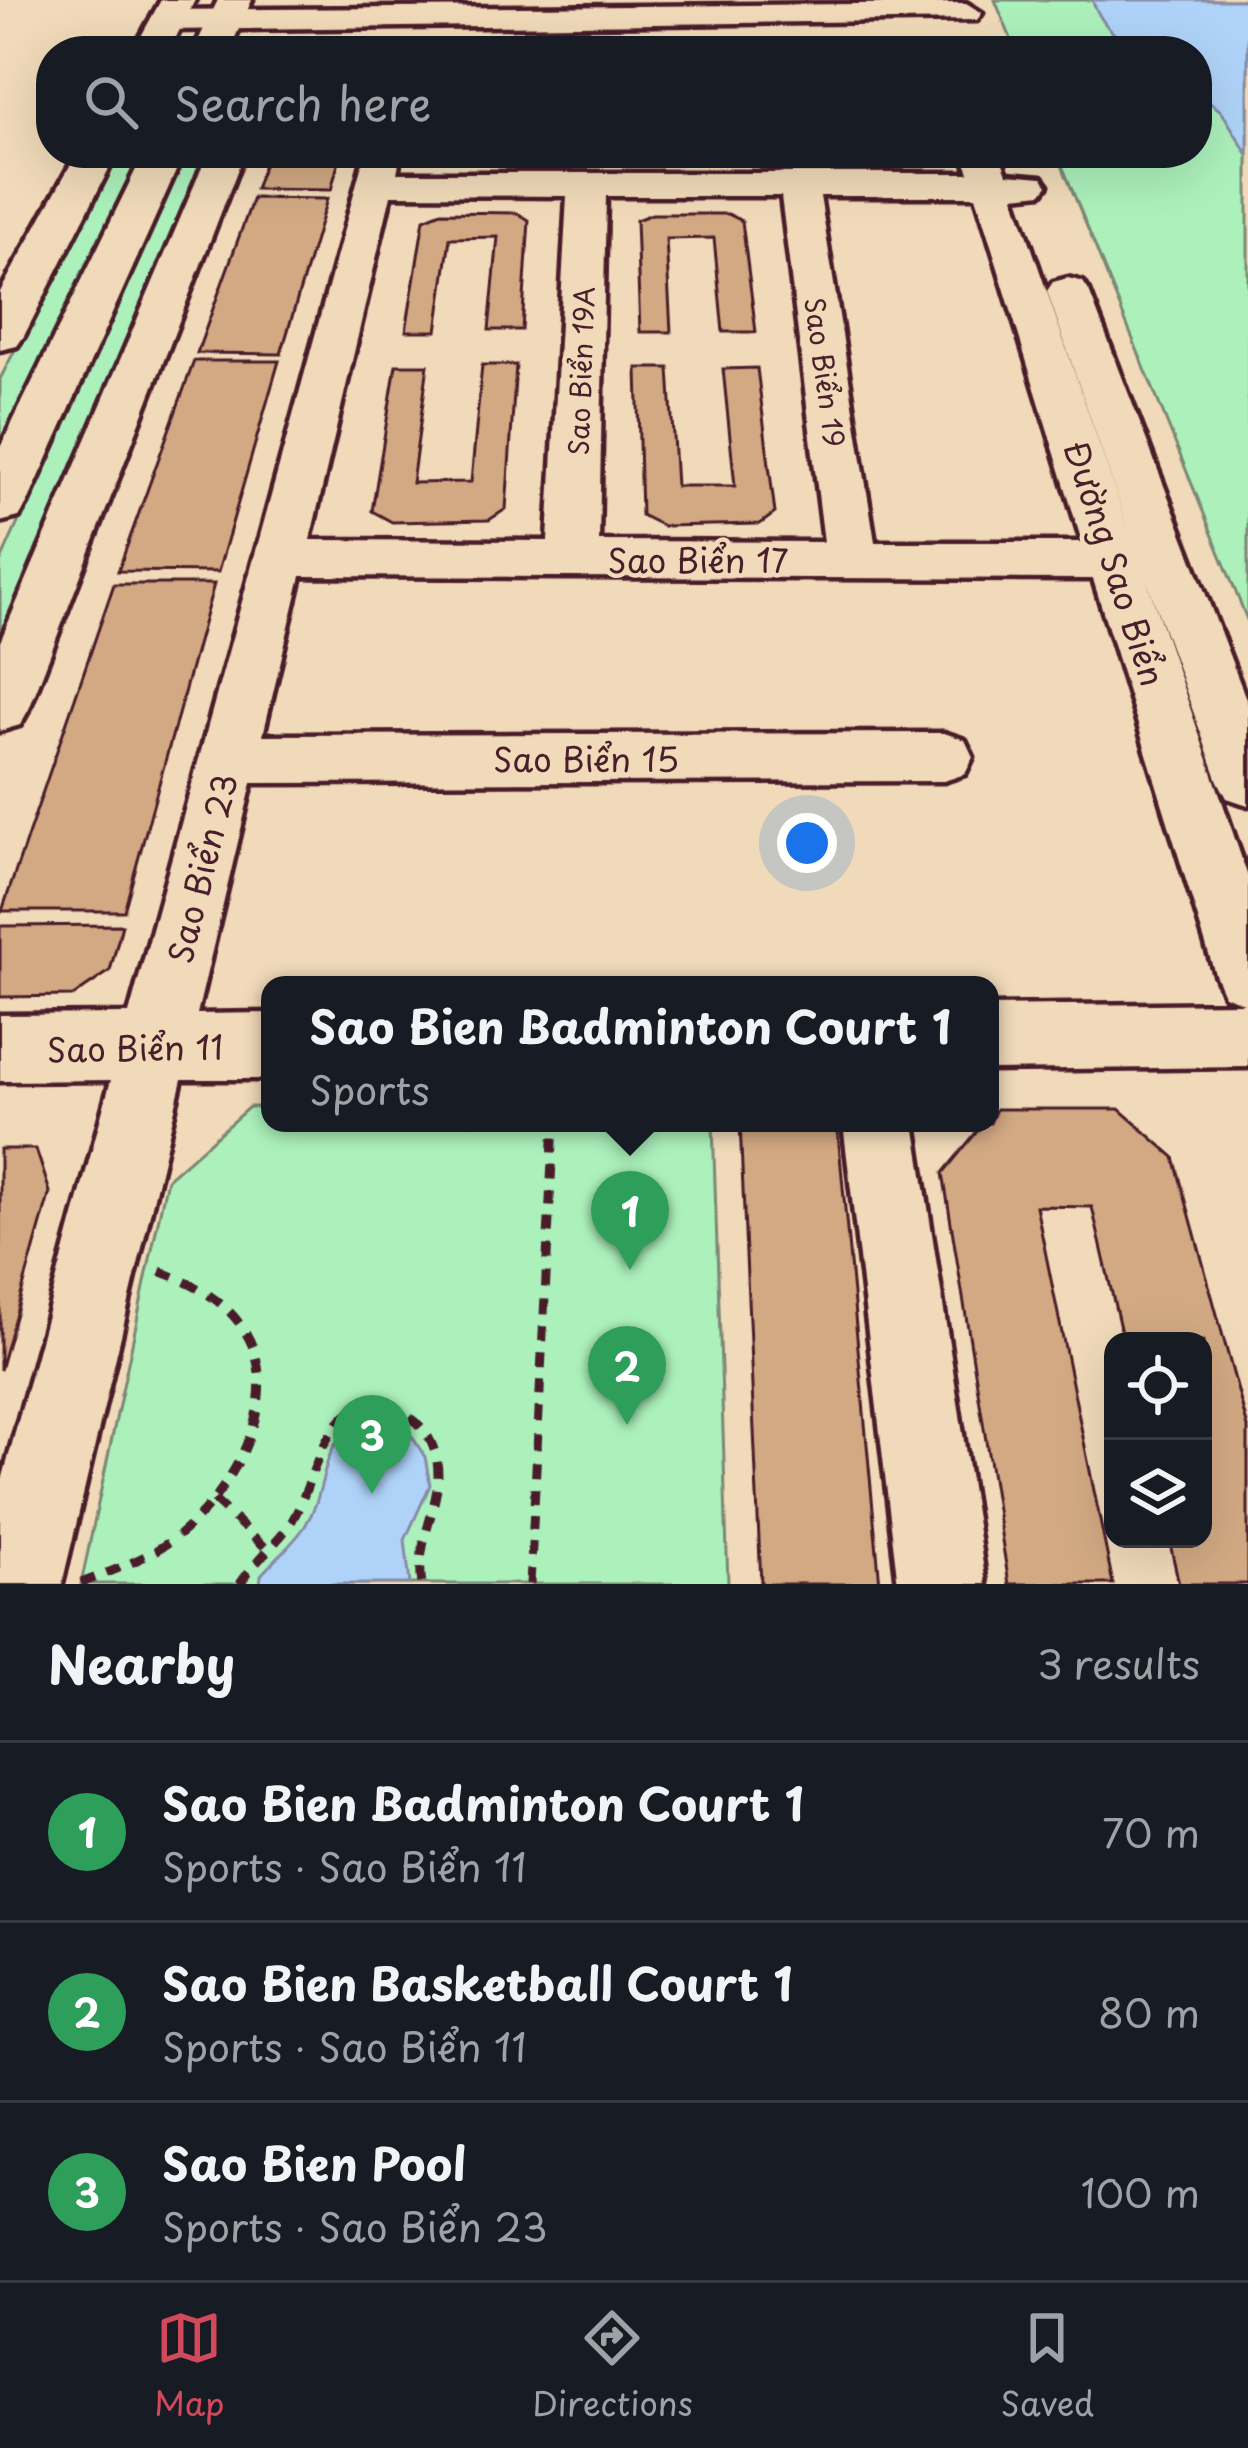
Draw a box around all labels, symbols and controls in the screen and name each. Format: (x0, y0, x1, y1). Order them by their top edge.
search box (36, 36, 1212, 168)
text: Search here (174, 68, 431, 136)
icon: search (78, 69, 144, 135)
street label: Sao Biển 19A (557, 286, 603, 456)
street label: Sao Biển 19 (795, 295, 857, 449)
street label: Đường Sao Biển (1053, 434, 1179, 692)
street label: Sao Biển 17 (607, 534, 789, 584)
street label: Sao Biển 15 (493, 733, 679, 783)
street label: Sao Biển 23 (153, 768, 249, 968)
your location (777, 813, 837, 873)
popup (261, 976, 999, 1132)
text: Sao Bien Badminton Court 1 (309, 991, 951, 1059)
street label: Sao Biển 11 (46, 1020, 224, 1074)
text: Sports (309, 1059, 430, 1118)
pin: 1 (591, 1171, 669, 1270)
pin: 2 (588, 1326, 666, 1425)
map controls (1104, 1332, 1212, 1548)
button: locate (1104, 1332, 1212, 1440)
pin: 3 (333, 1395, 411, 1494)
button: layers (1104, 1440, 1212, 1548)
text: Nearby (48, 1624, 235, 1701)
text: 3 results (1037, 1633, 1200, 1692)
text: Sao Bien Badminton Court 1 (162, 1768, 804, 1836)
text: 1 (78, 1802, 96, 1861)
text: 70 m (1102, 1802, 1200, 1861)
text: Sports · Sao Biển 11 (162, 1836, 527, 1895)
text: Sao Bien Basketball Court 1 (162, 1948, 792, 2016)
text: 2 (73, 1982, 101, 2041)
text: 80 m (1098, 1982, 1200, 2041)
text: Sports · Sao Biển 11 (162, 2016, 527, 2075)
text: Sao Bien Pool (162, 2128, 466, 2196)
text: 3 (74, 2162, 100, 2221)
text: 100 m (1081, 2162, 1200, 2221)
text: Sports · Sao Biển 23 (162, 2196, 547, 2255)
tab: Map (154, 2305, 224, 2427)
tab: Directions (532, 2305, 693, 2427)
tab: Saved (1000, 2305, 1094, 2427)

